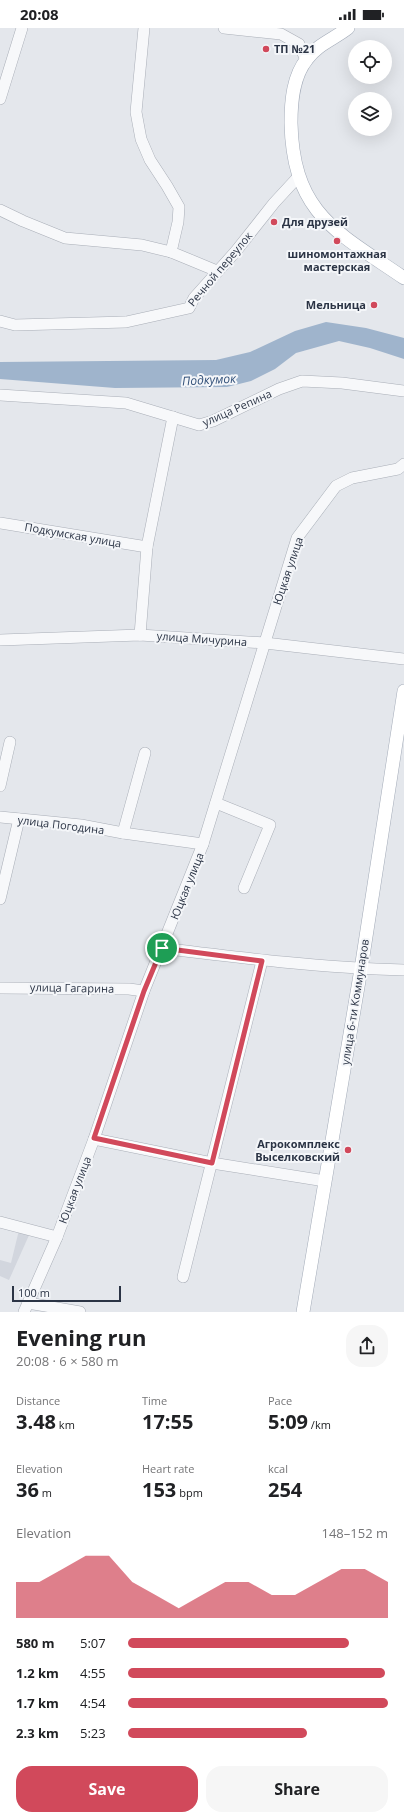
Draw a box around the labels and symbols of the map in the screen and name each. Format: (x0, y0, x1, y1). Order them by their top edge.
place label: ТП №21 (274, 41, 315, 56)
marker: ТП №21 (261, 44, 271, 54)
place label: Для друзей (282, 214, 348, 229)
marker: Для друзей (269, 217, 279, 227)
street label: Речной переулок (184, 228, 255, 309)
marker: шиномонтажная мастерская (332, 236, 342, 246)
place label: шиномонтажная мастерская (288, 246, 386, 274)
place label: Мельница (306, 297, 366, 312)
marker: Мельница (369, 300, 379, 310)
water label: Подкумок (182, 370, 237, 389)
street label: улица Репина (200, 386, 274, 430)
street label: Подкумская улица (24, 519, 123, 550)
street label: Юцкая улица (269, 535, 306, 607)
street label: улица Мичурина (156, 628, 248, 649)
street label: улица Погодина (17, 812, 105, 837)
street label: Юцкая улица (166, 850, 207, 922)
pin (145, 931, 179, 965)
street label: улица 6-ти Коммунаров (337, 938, 372, 1066)
street label: улица Гагарина (30, 979, 114, 996)
place label: Агрокомплекс Выселковский (255, 1136, 340, 1164)
marker: Агрокомплекс Выселковский (343, 1145, 353, 1155)
street label: Юцкая улица (55, 1154, 94, 1226)
scale bar (12, 1284, 121, 1303)

